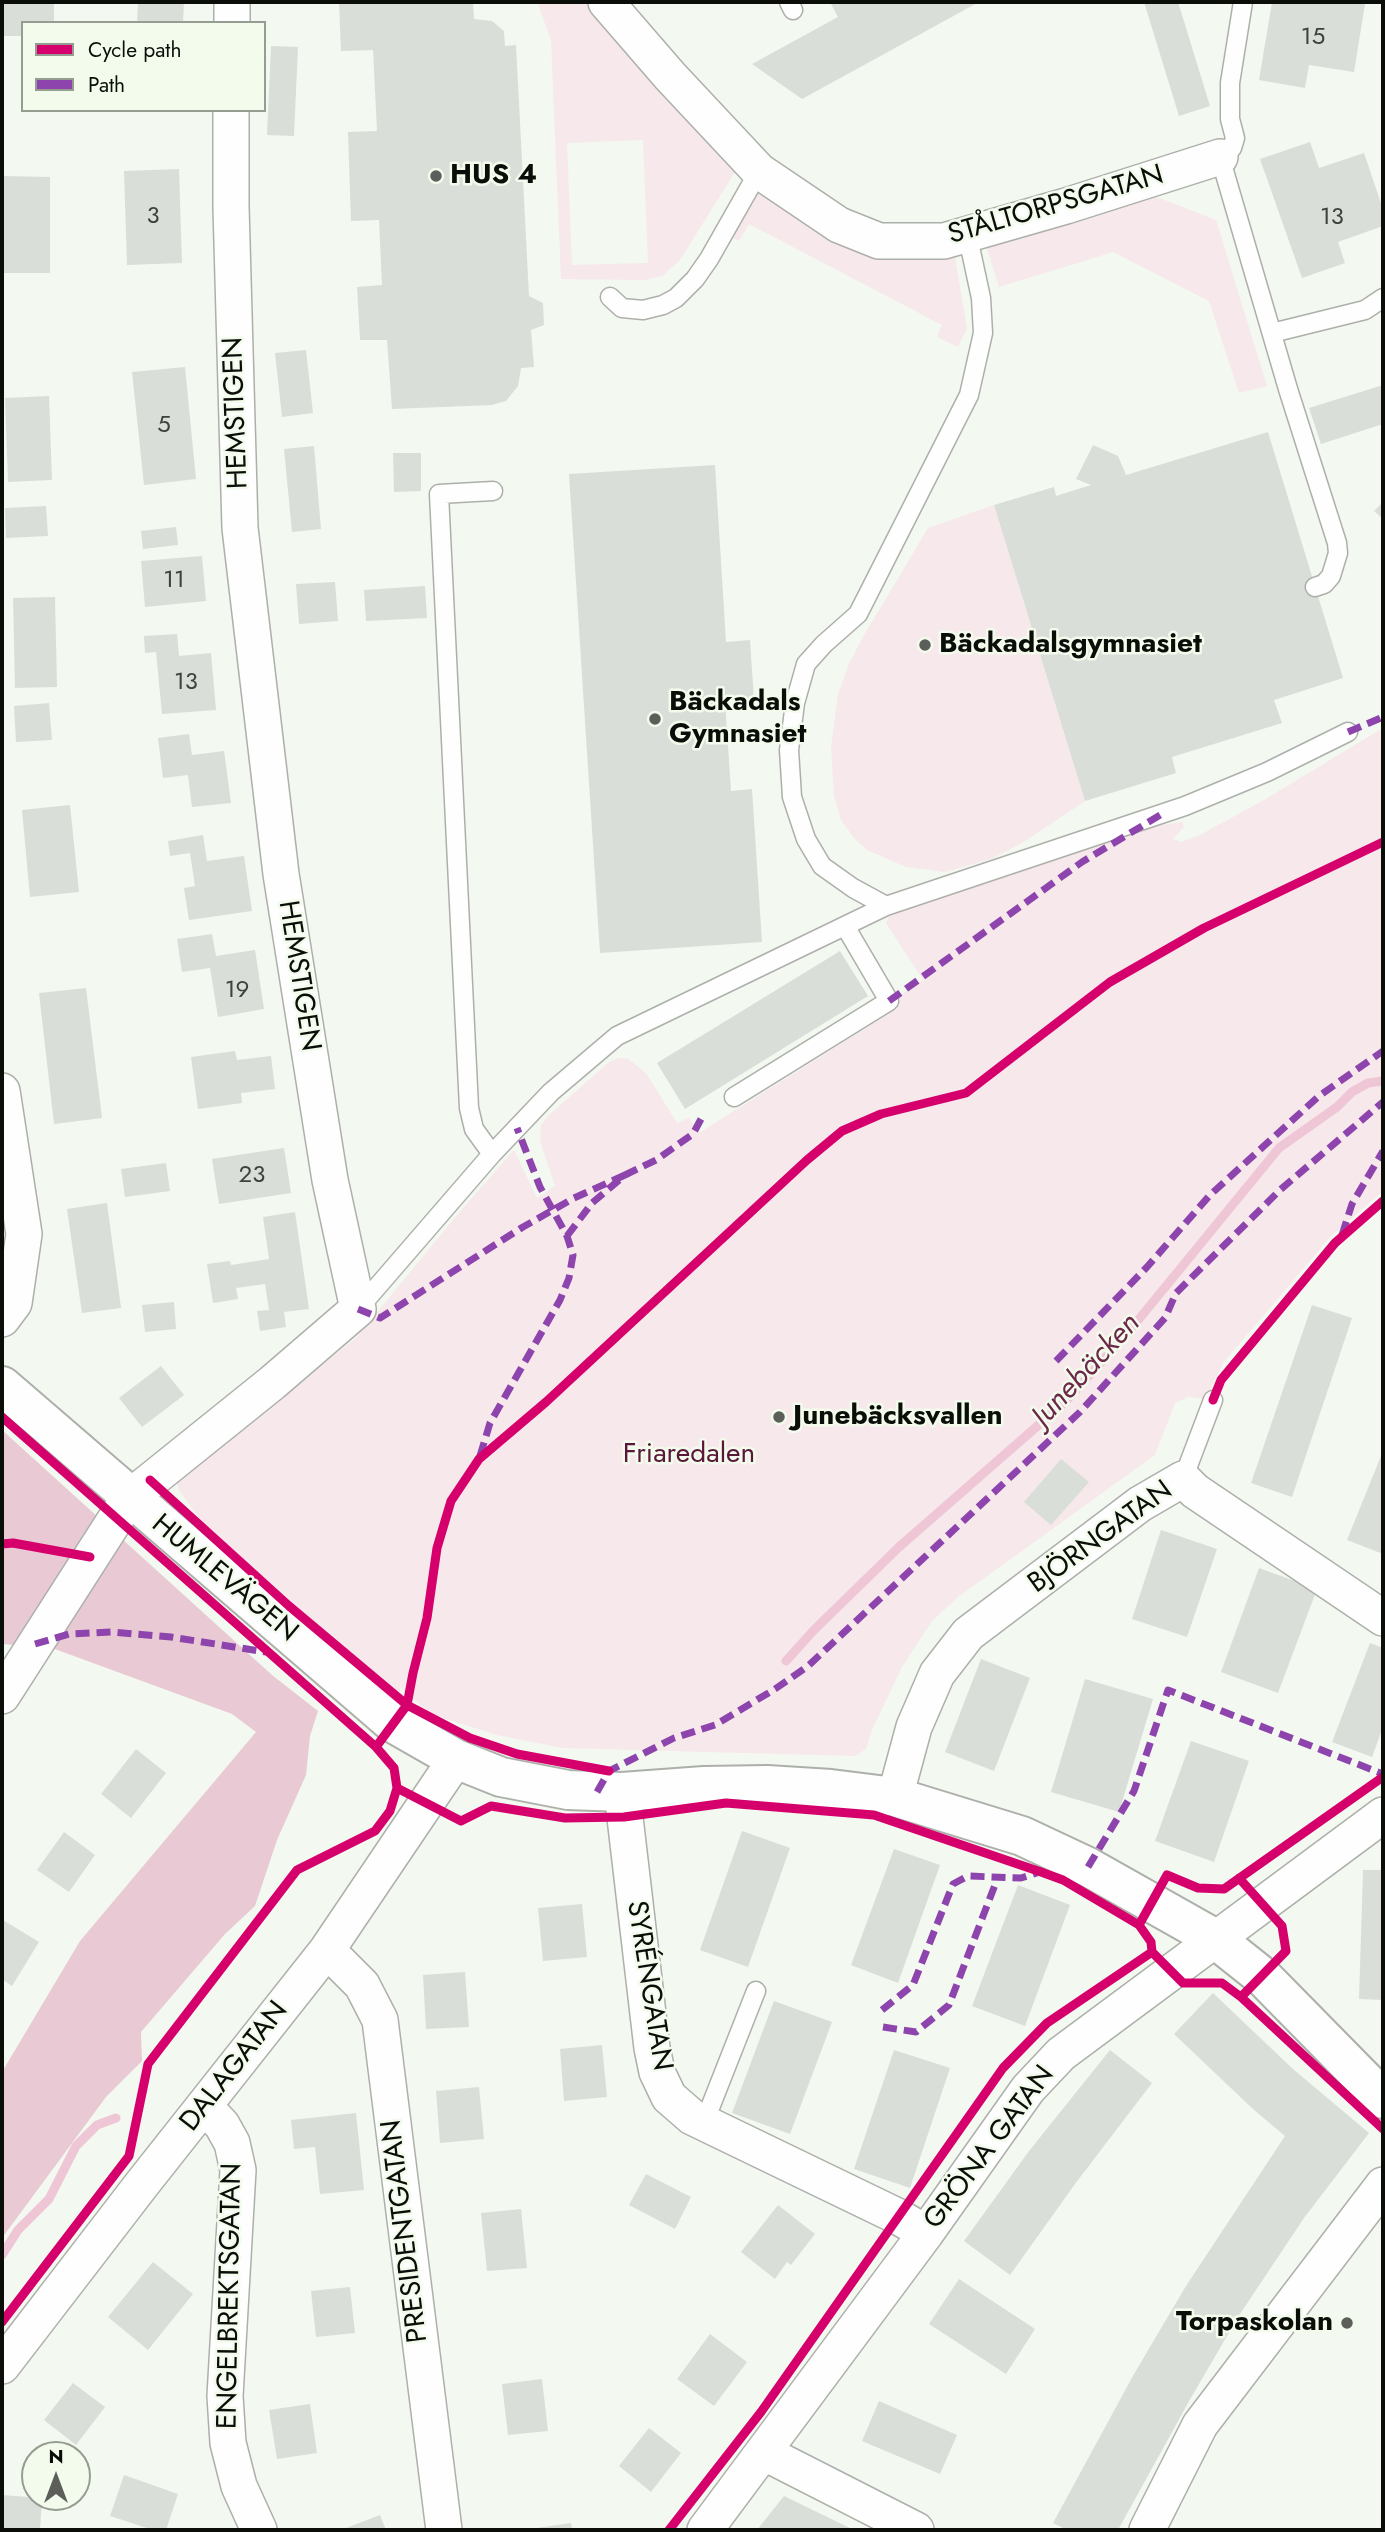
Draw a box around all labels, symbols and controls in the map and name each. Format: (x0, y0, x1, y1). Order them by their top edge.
legend (21, 21, 266, 112)
house number: 15 (1301, 24, 1325, 52)
text: Cycle path (88, 35, 181, 65)
text: Path (88, 70, 125, 100)
place label: HUS 4 (450, 159, 537, 193)
street label: STÅLTORPSGATAN (944, 159, 1168, 253)
marker: HUS 4 (428, 168, 444, 184)
house number: 3 (146, 203, 160, 231)
house number: 13 (1320, 204, 1344, 232)
street label: HEMSTIGEN (218, 336, 256, 490)
house number: 5 (157, 412, 171, 440)
house number: 11 (163, 567, 185, 595)
place label: Bäckadalsgymnasiet (939, 628, 1202, 662)
marker: Bäckadalsgymnasiet (917, 637, 933, 653)
house number: 13 (174, 669, 198, 697)
place label: Bäckadals Gymnasiet (669, 686, 806, 752)
marker: Bäckadals Gymnasiet (647, 711, 663, 727)
street label: HEMSTIGEN (270, 898, 326, 1054)
house number: 19 (225, 977, 249, 1005)
house number: 23 (239, 1162, 265, 1190)
water label: Junebäcken (1025, 1307, 1149, 1435)
place label: Junebäcksvallen (793, 1400, 1003, 1434)
marker: Junebäcksvallen (771, 1409, 787, 1425)
park label: Friaredalen (623, 1438, 755, 1472)
street label: BJÖRNGATAN (1023, 1475, 1179, 1601)
street label: HUMLEVÄGEN (144, 1508, 304, 1650)
street label: SYRÉNGATAN (618, 1899, 678, 2073)
street label: DALAGATAN (174, 1995, 296, 2139)
street label: GRÖNA GATAN (918, 2060, 1062, 2236)
street label: PRESIDENTGATAN (376, 2118, 436, 2344)
street label: ENGELBREKTSGATAN (212, 2163, 250, 2429)
place label: Torpaskolan (1176, 2306, 1333, 2340)
marker: Torpaskolan (1339, 2315, 1355, 2331)
north arrow (21, 2441, 91, 2511)
text: N (48, 2443, 64, 2470)

